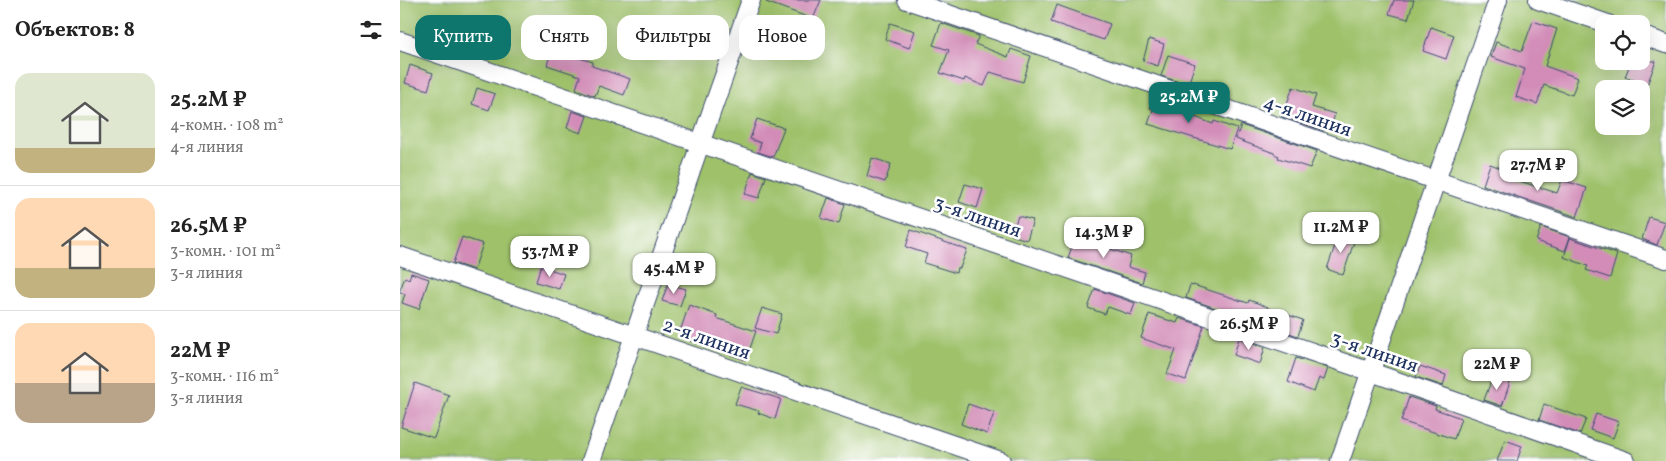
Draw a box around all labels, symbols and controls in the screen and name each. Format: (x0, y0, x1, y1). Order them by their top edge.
chip: Купить (415, 15, 511, 60)
chip: Снять (521, 15, 607, 60)
chip: Фильтры (617, 15, 729, 60)
chip: Новое (739, 15, 825, 60)
map controls (1595, 15, 1650, 135)
button: locate (1595, 15, 1650, 70)
text: Объектов: 8 (15, 16, 135, 45)
icon: filters (357, 16, 385, 44)
button: layers (1595, 80, 1650, 135)
pin: 25.2M ₽ (1143, 82, 1235, 124)
text: 25.2M ₽ (170, 86, 247, 115)
text: 25.2M ₽ (1160, 87, 1218, 109)
street label: 4-я линия (1259, 89, 1355, 145)
icon: home (55, 93, 115, 153)
text: 4-комн. · 108 m² (170, 115, 283, 137)
text: 4-я линия (170, 137, 243, 159)
pin: 27.7M ₽ (1492, 150, 1584, 192)
text: 27.7M ₽ (1510, 155, 1566, 177)
street label: 3-я линия (930, 190, 1025, 246)
text: 26.5M ₽ (170, 212, 247, 241)
pin: 11.2M ₽ (1295, 212, 1387, 254)
pin: 14.3M ₽ (1058, 216, 1150, 259)
text: 11.2M ₽ (1313, 217, 1369, 239)
icon: home (55, 218, 115, 278)
text: 14.3M ₽ (1075, 222, 1133, 244)
pin: 53.7M ₽ (504, 236, 596, 278)
text: 3-комн. · 101 m² (170, 241, 281, 263)
text: 53.7M ₽ (521, 241, 579, 263)
pin: 45.4M ₽ (628, 252, 720, 295)
text: 45.4M ₽ (643, 258, 705, 280)
text: 3-я линия (170, 263, 243, 285)
pin: 26.5M ₽ (1203, 308, 1295, 351)
street label: 2-я линия (659, 312, 754, 368)
text: 26.5M ₽ (1220, 314, 1278, 336)
street label: 3-я линия (1327, 325, 1422, 381)
text: 22M ₽ (170, 337, 231, 366)
icon: home (55, 343, 115, 403)
pin: 22M ₽ (1462, 348, 1532, 391)
text: 22M ₽ (1474, 354, 1520, 376)
text: 3-комн. · 116 m² (170, 366, 279, 388)
text: 3-я линия (170, 388, 243, 410)

